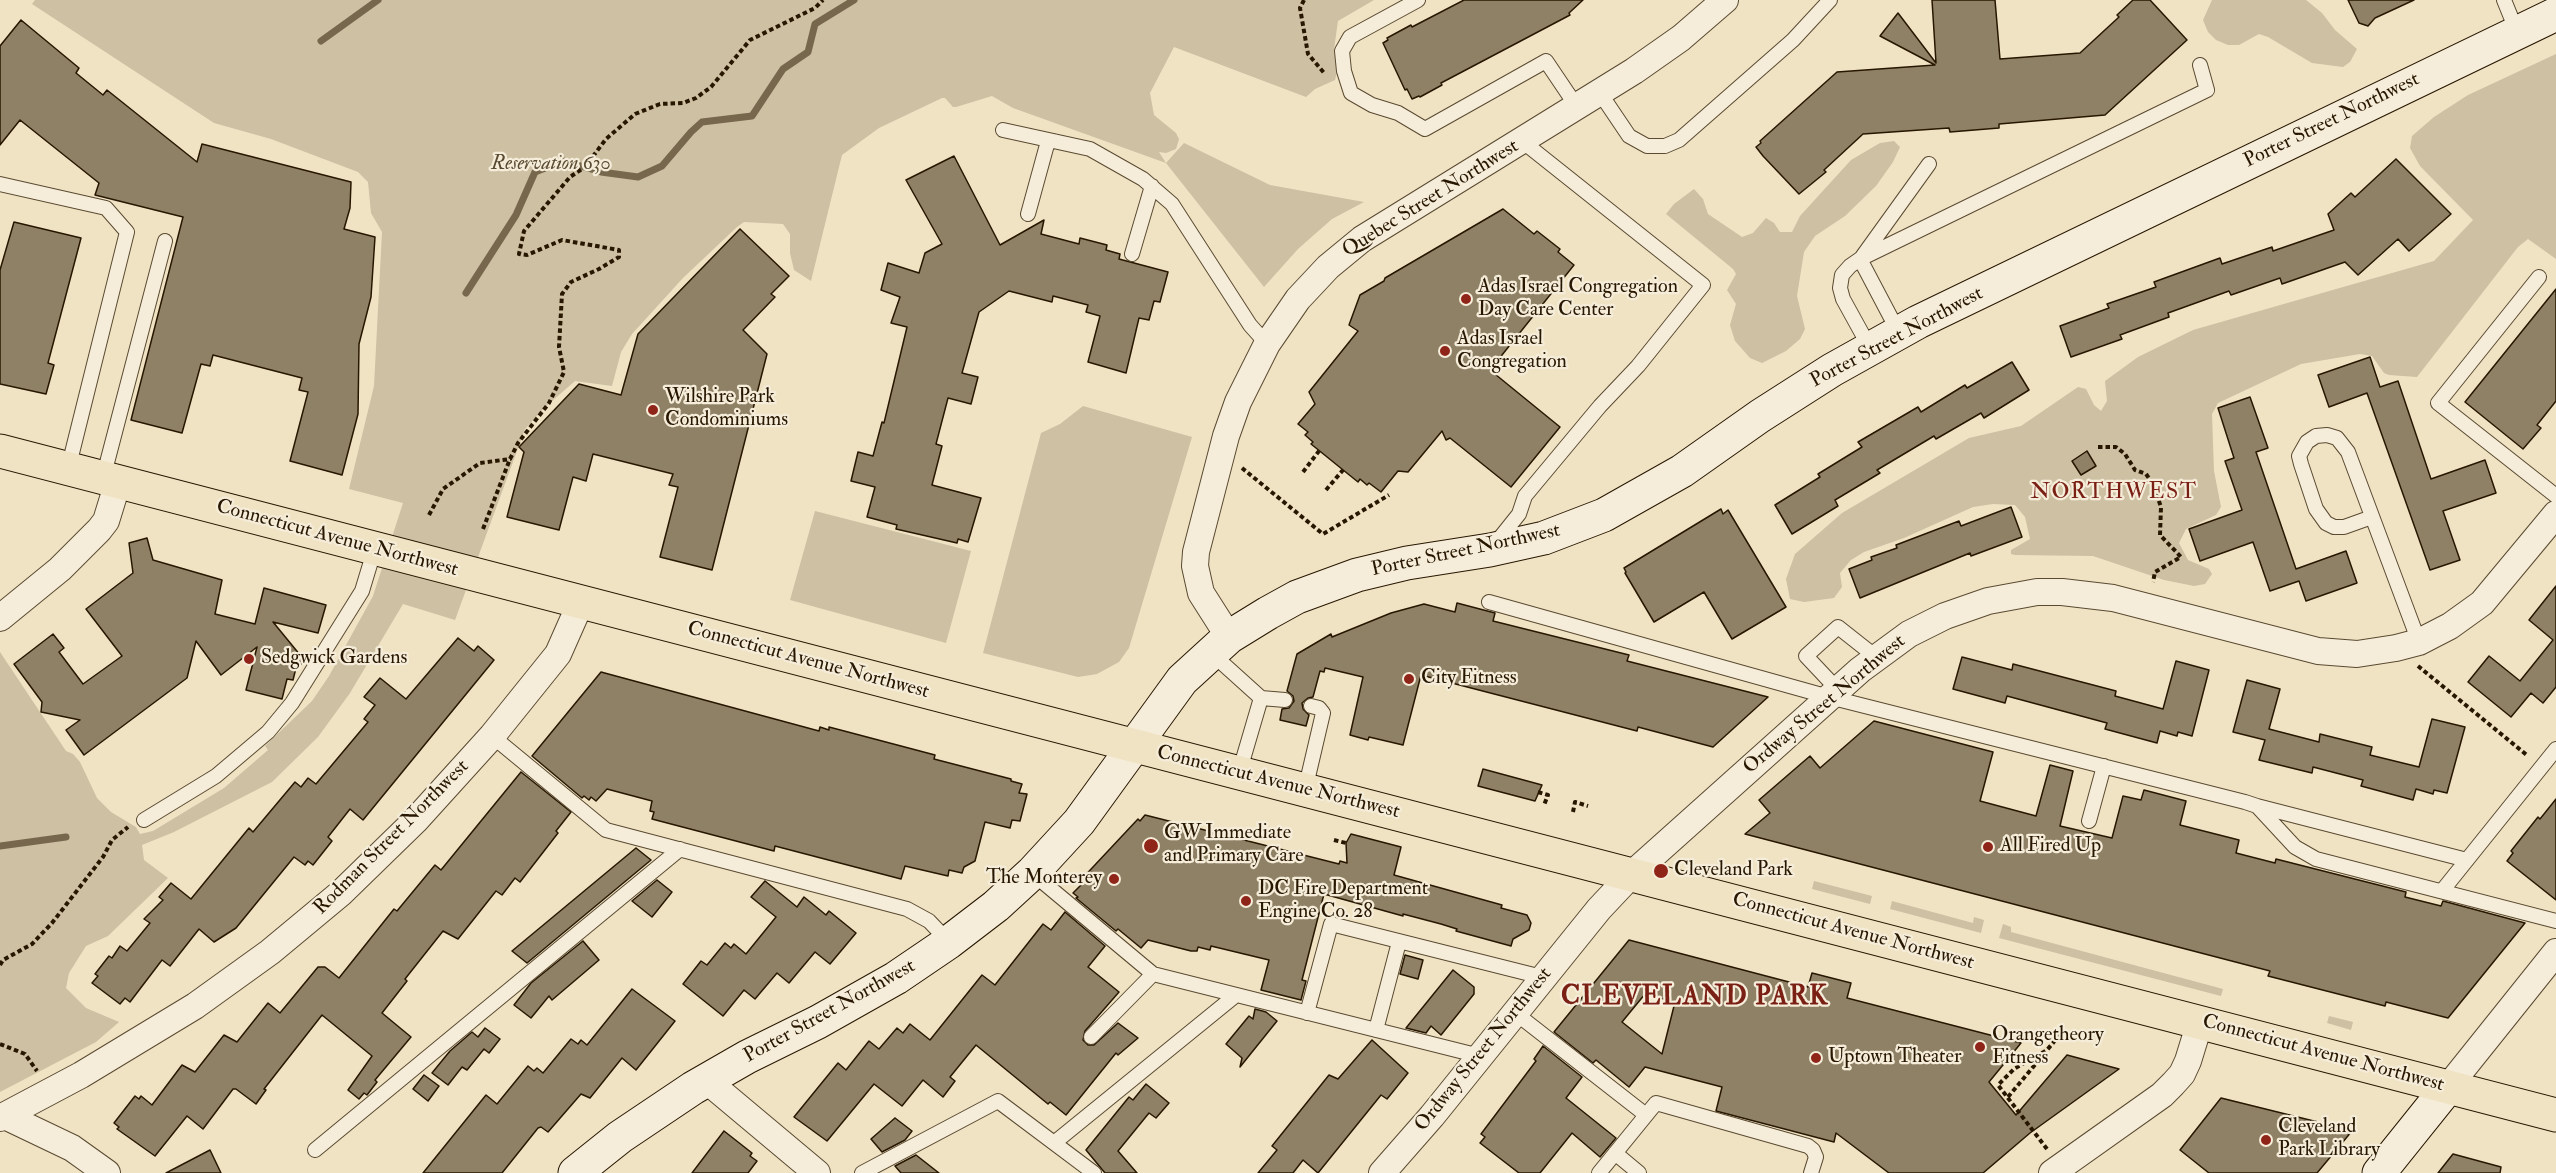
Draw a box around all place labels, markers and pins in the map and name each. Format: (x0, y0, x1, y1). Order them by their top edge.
place label: Adas Israel Congregation Day Care Center (1478, 276, 1678, 323)
marker: Adas Israel Congregation Day Care Center (1459, 292, 1473, 306)
place label: Adas Israel Congregation (1457, 328, 1567, 375)
marker: Adas Israel Congregation (1438, 344, 1452, 358)
place label: Wilshire Park Condominiums (665, 386, 788, 433)
marker: Wilshire Park Condominiums (646, 403, 660, 417)
place label: Sedgwick Gardens (261, 647, 407, 671)
marker: Sedgwick Gardens (242, 652, 256, 666)
place label: City Fitness (1421, 667, 1517, 691)
marker: City Fitness (1402, 672, 1416, 686)
place label: GW Immediate and Primary Care (1164, 822, 1304, 869)
place label: All Fired Up (2000, 835, 2101, 859)
marker: GW Immediate and Primary Care (1142, 837, 1160, 855)
marker: All Fired Up (1981, 840, 1995, 854)
place label: Cleveland Park (1674, 859, 1793, 883)
marker: Cleveland Park (1652, 862, 1670, 880)
place label: The Monterey (986, 867, 1102, 891)
marker: The Monterey (1107, 872, 1121, 886)
place label: DC Fire Department Engine Co. 28 (1258, 878, 1428, 925)
marker: DC Fire Department Engine Co. 28 (1239, 894, 1253, 908)
place label: Orangetheory Fitness (1992, 1024, 2104, 1071)
marker: Orangetheory Fitness (1973, 1040, 1987, 1054)
place label: Uptown Theater (1828, 1046, 1961, 1070)
marker: Uptown Theater (1809, 1051, 1823, 1065)
place label: Cleveland Park Library (2278, 1116, 2380, 1163)
marker: Cleveland Park Library (2259, 1133, 2273, 1147)

